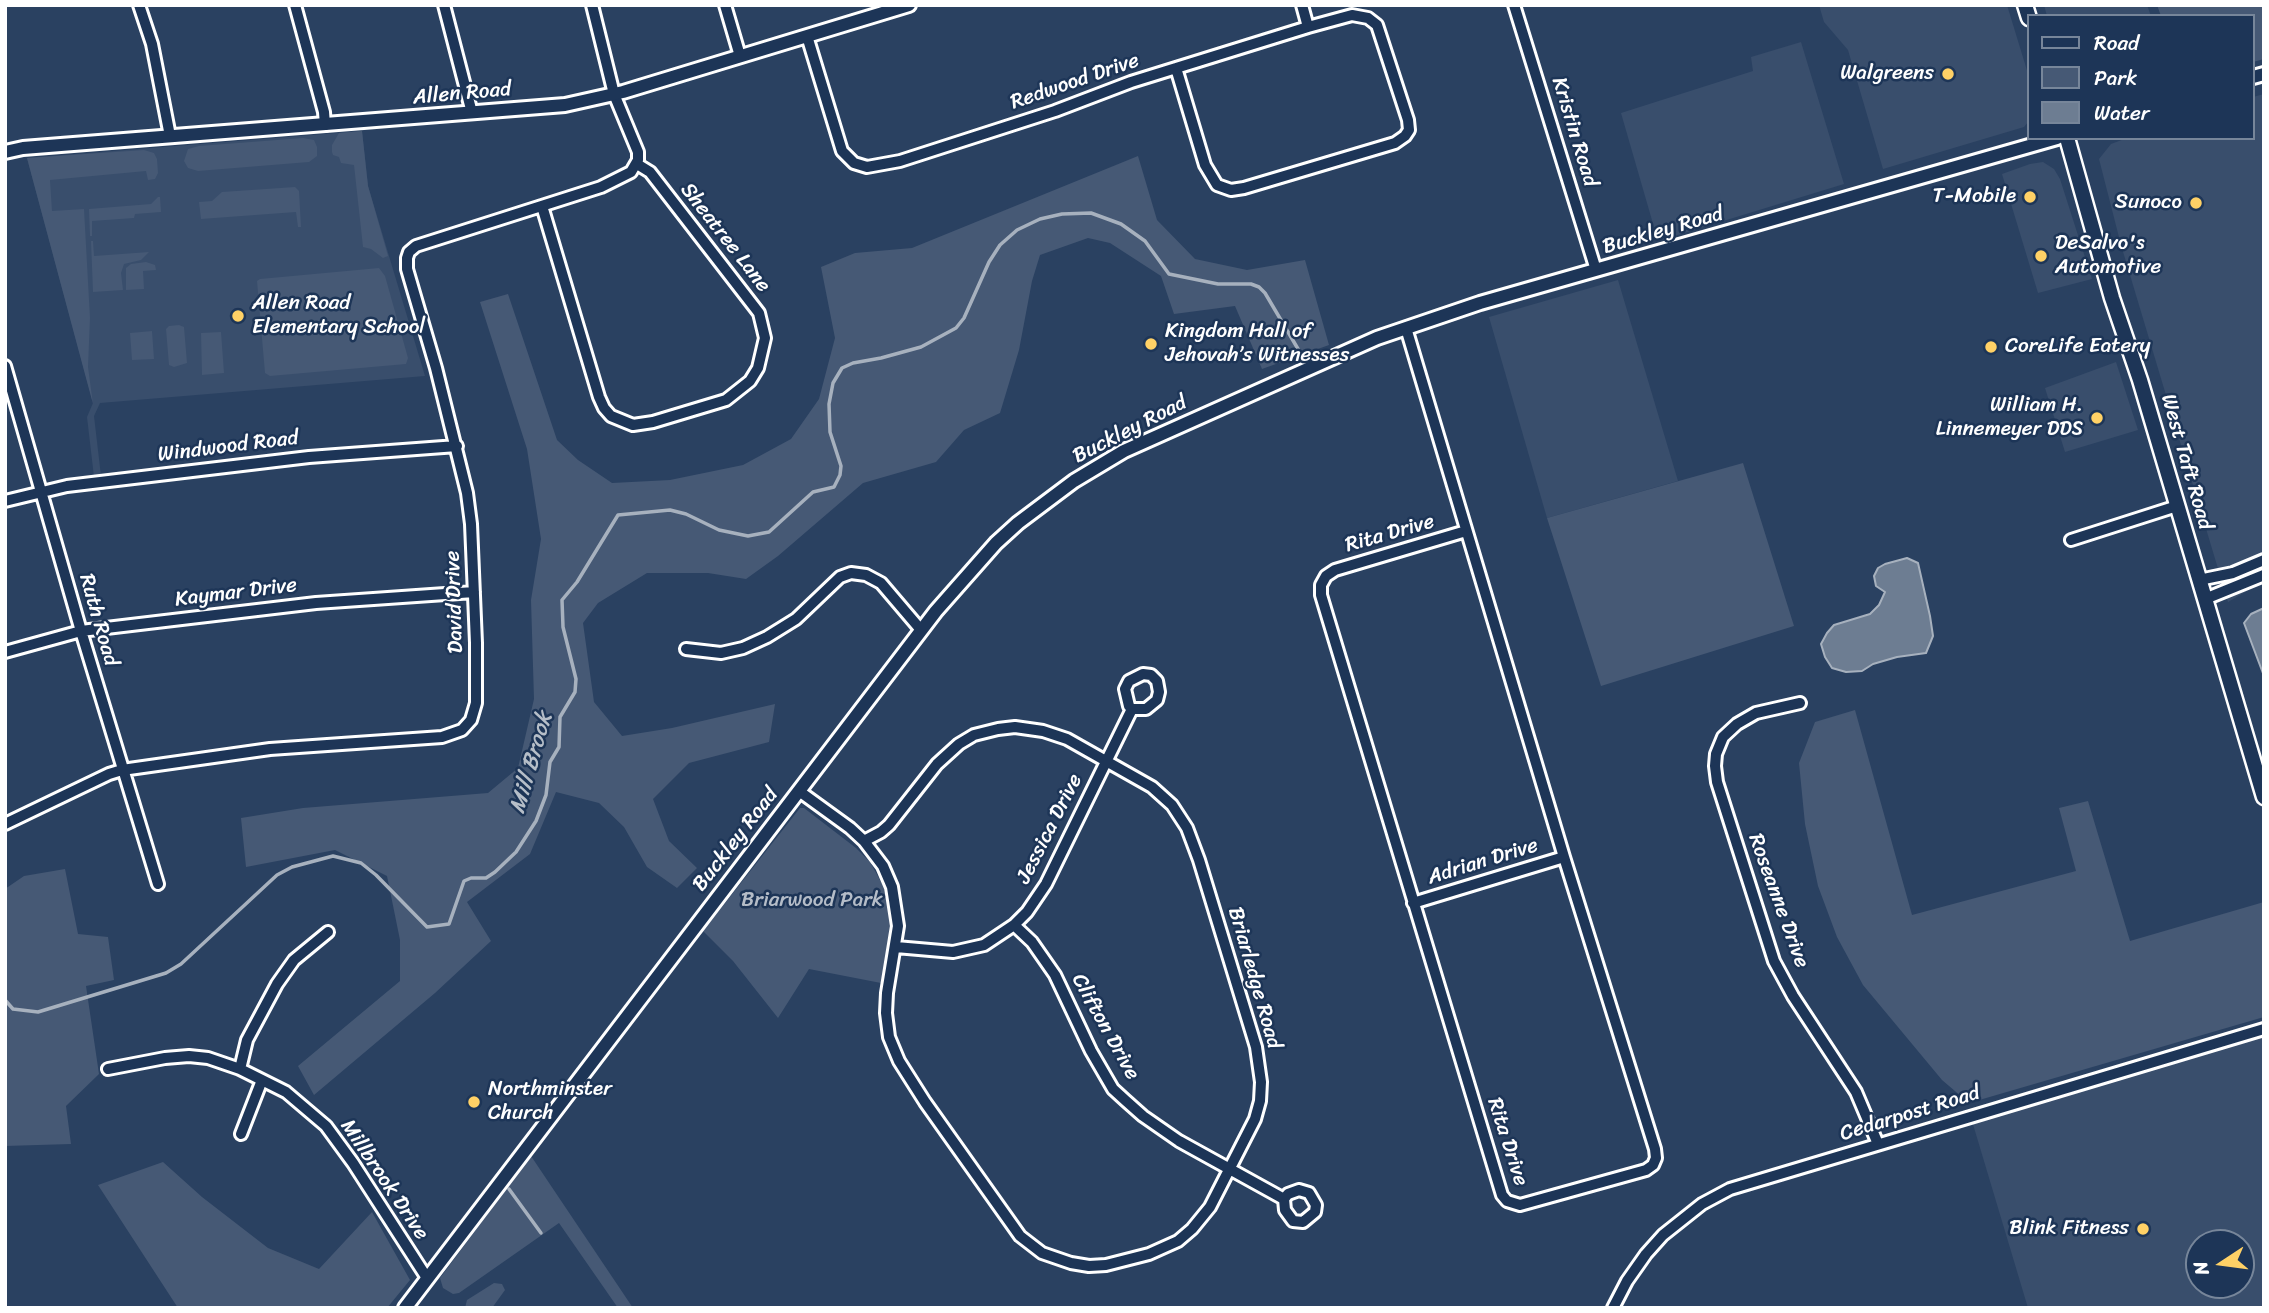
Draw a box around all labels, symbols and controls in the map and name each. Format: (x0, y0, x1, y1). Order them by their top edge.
legend (2028, 14, 2255, 140)
text: Road (2094, 24, 2139, 62)
street label: Redwood Drive (1007, 48, 1143, 116)
text: Park (2094, 59, 2137, 97)
place label: Walgreens (1840, 61, 1934, 87)
marker: Walgreens (1940, 66, 1956, 82)
street label: Kristin Road (1545, 74, 1603, 190)
street label: Allen Road (412, 77, 512, 111)
text: Water (2094, 94, 2149, 132)
street label: Sheatree Lane (674, 178, 776, 298)
place label: T-Mobile (1933, 184, 2016, 210)
marker: T-Mobile (2022, 189, 2038, 205)
place label: Sunoco (2115, 190, 2182, 216)
marker: Sunoco (2188, 195, 2204, 211)
street label: Buckley Road (1600, 202, 1726, 260)
place label: DeSalvo's Automotive (2055, 231, 2161, 281)
marker: DeSalvo's Automotive (2033, 248, 2049, 264)
place label: Allen Road Elementary School (252, 291, 425, 341)
marker: Allen Road Elementary School (230, 308, 246, 324)
place label: Kingdom Hall of Jehovah’s Witnesses (1165, 319, 1349, 369)
place label: CoreLife Eatery (2005, 334, 2151, 360)
marker: Kingdom Hall of Jehovah’s Witnesses (1143, 336, 1159, 352)
marker: CoreLife Eatery (1983, 339, 1999, 355)
street label: Buckley Road (1069, 391, 1191, 469)
street label: West Taft Road (2155, 391, 2217, 533)
place label: William H. Linnemeyer DDS (1936, 393, 2083, 443)
marker: William H. Linnemeyer DDS (2089, 410, 2105, 426)
street label: Windwood Road (156, 426, 300, 468)
street label: Rita Drive (1343, 509, 1437, 559)
street label: David Drive (441, 550, 469, 654)
street label: Ruth Road (73, 571, 123, 669)
street label: Kaymar Drive (174, 573, 298, 613)
water label: Mill Brook (504, 709, 560, 817)
street label: Jessica Drive (1012, 770, 1088, 888)
street label: Buckley Road (688, 783, 784, 897)
street label: Roseanne Drive (1742, 830, 1814, 972)
street label: Adrian Drive (1425, 833, 1541, 891)
park label: Briarwood Park (741, 888, 883, 914)
street label: Briarledge Road (1222, 904, 1286, 1052)
street label: Clifton Drive (1065, 969, 1145, 1085)
place label: Northminster Church (488, 1077, 612, 1127)
street label: Cedarpost Road (1837, 1081, 1983, 1147)
marker: Northminster Church (466, 1094, 482, 1110)
street label: Rita Drive (1481, 1095, 1533, 1189)
street label: Millbrook Drive (334, 1115, 434, 1245)
place label: Blink Fitness (2009, 1216, 2129, 1242)
marker: Blink Fitness (2135, 1221, 2151, 1237)
north arrow (2185, 1229, 2255, 1299)
text: N (2183, 1258, 2219, 1279)

